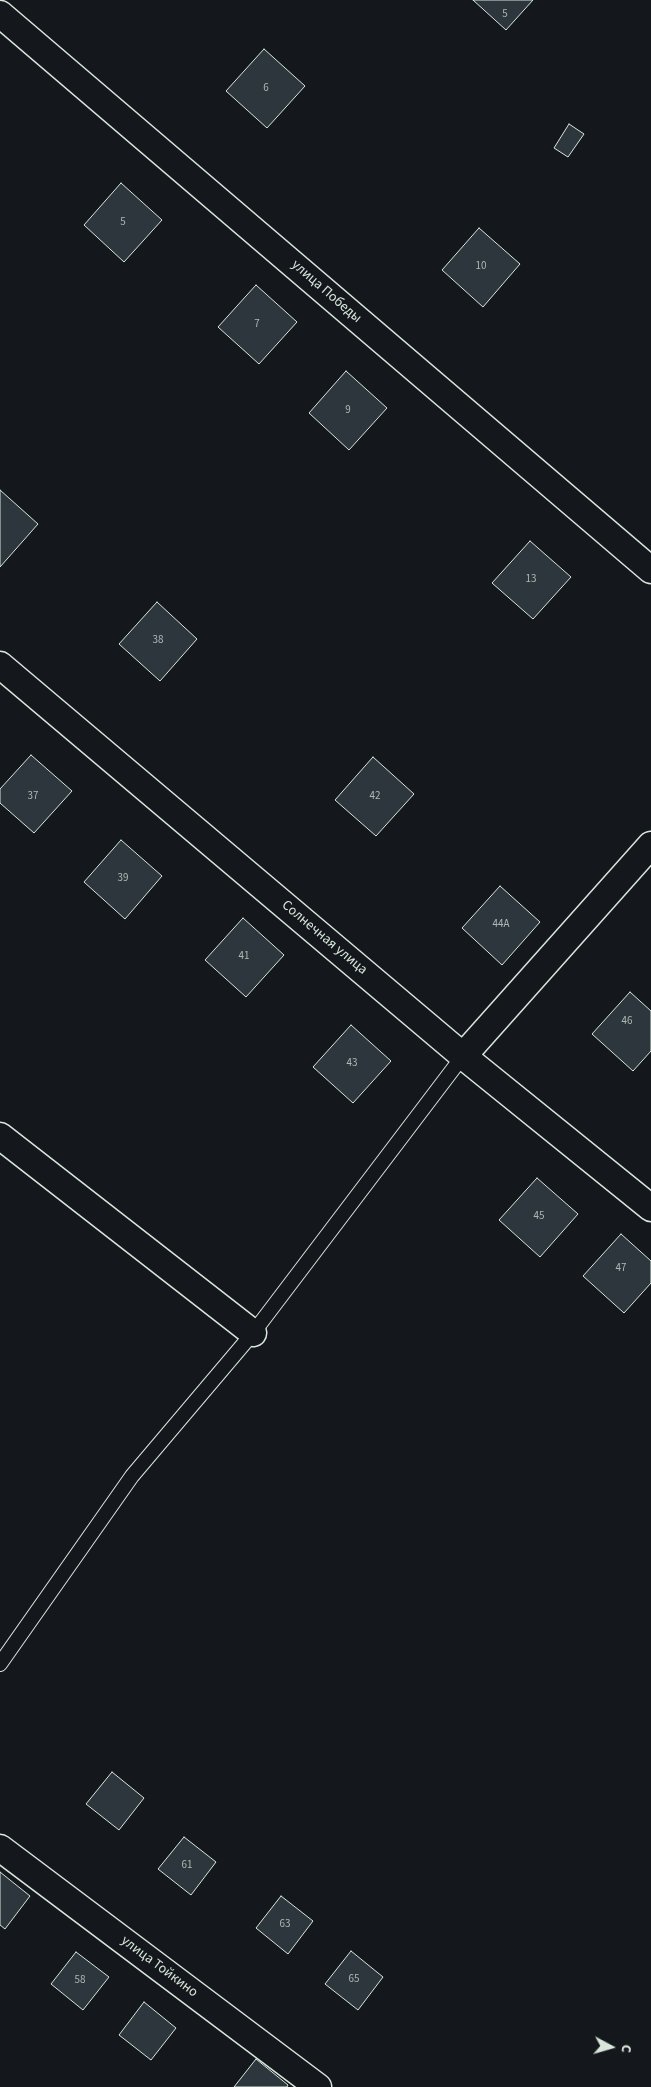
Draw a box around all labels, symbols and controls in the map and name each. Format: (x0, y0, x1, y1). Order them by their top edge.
house number: 5 (502, 8, 508, 22)
house number: 6 (263, 82, 269, 96)
house number: 5 (120, 216, 126, 230)
street label: улица Победы (287, 257, 365, 327)
house number: 10 (476, 260, 486, 274)
house number: 7 (254, 318, 260, 332)
house number: 9 (345, 404, 351, 418)
house number: 13 (526, 573, 536, 587)
house number: 38 (153, 634, 163, 648)
house number: 37 (28, 790, 38, 804)
house number: 42 (370, 790, 380, 804)
house number: 39 (118, 872, 128, 886)
street label: Солнечная улица (278, 897, 370, 979)
house number: 44А (493, 918, 509, 932)
house number: 41 (239, 950, 249, 964)
house number: 46 (622, 1015, 632, 1029)
house number: 43 (347, 1057, 357, 1071)
house number: 45 (534, 1210, 544, 1224)
house number: 47 (616, 1262, 626, 1276)
house number: 61 (182, 1859, 192, 1873)
house number: 63 (280, 1918, 290, 1932)
street label: улица Тойкино (117, 1933, 201, 2001)
house number: 65 (349, 1973, 359, 1987)
house number: 58 (75, 1974, 85, 1988)
north arrow (586, 2022, 636, 2072)
text: С (616, 2043, 636, 2054)

